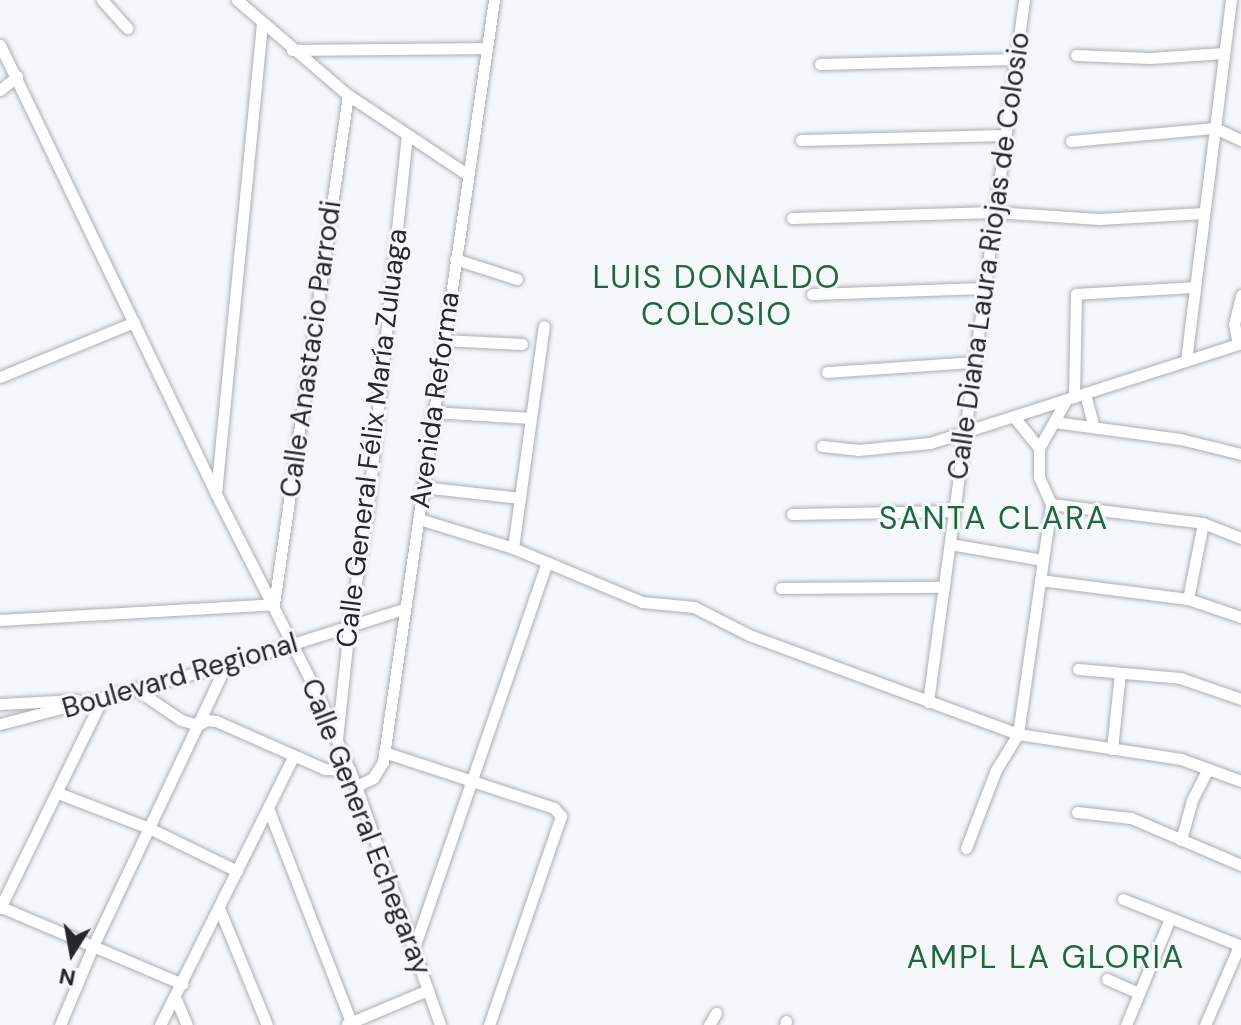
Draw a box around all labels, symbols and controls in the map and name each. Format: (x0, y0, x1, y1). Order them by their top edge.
street label: Calle Diana Laura Riojas de Colosio (941, 30, 1037, 482)
street label: Calle Anastacio Parrodi (274, 198, 348, 500)
street label: Calle General Félix María Zuluaga (330, 227, 414, 649)
district label: LUIS DONALDO COLOSIO (592, 259, 842, 334)
street label: Avenida Reforma (403, 290, 467, 510)
district label: SANTA CLARA (879, 499, 1109, 537)
street label: Boulevard Regional (58, 626, 302, 726)
street label: Calle General Echegaray (294, 674, 438, 980)
north arrow (32, 913, 112, 993)
district label: AMPL LA GLORIA (907, 938, 1185, 976)
text: N (57, 961, 78, 993)

